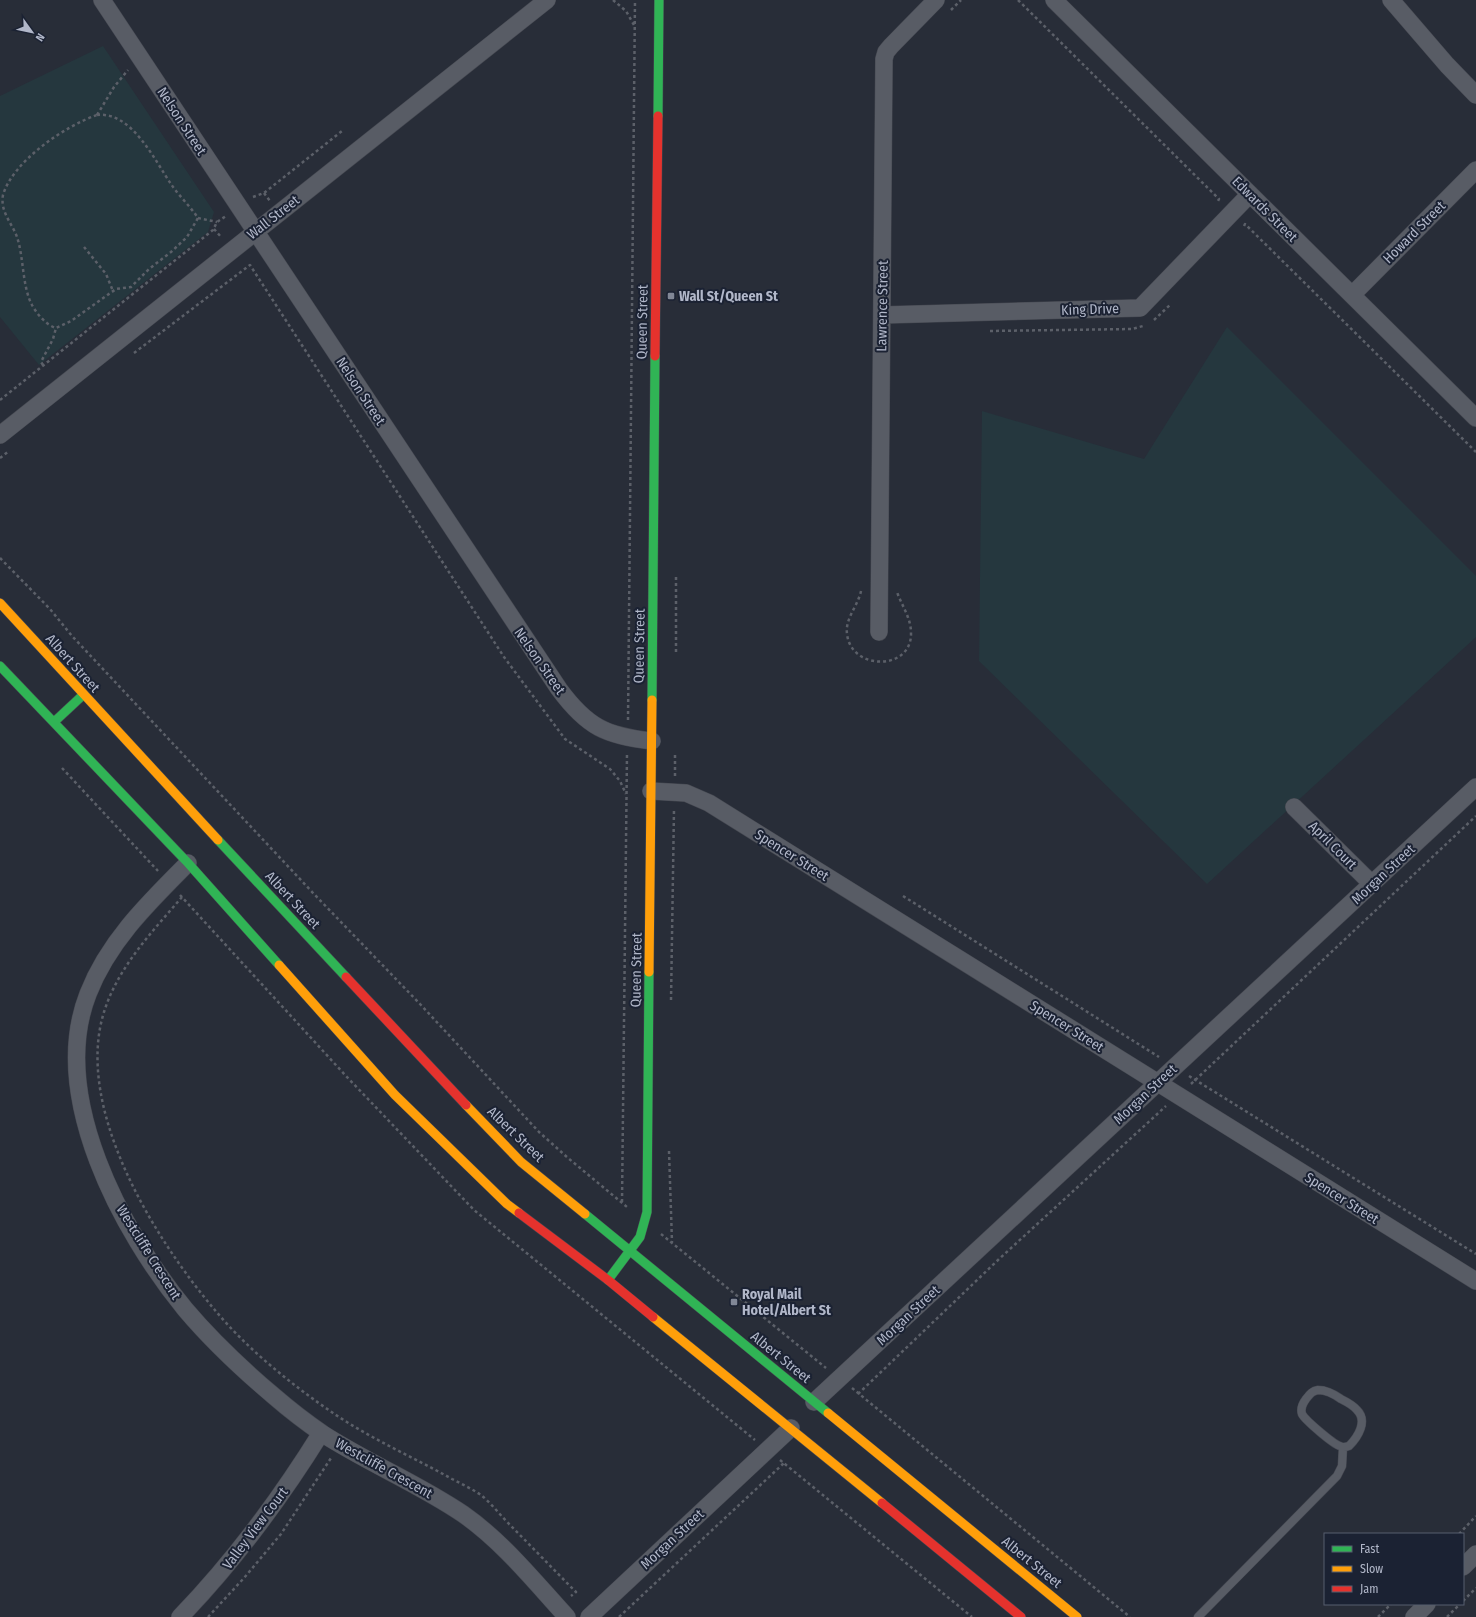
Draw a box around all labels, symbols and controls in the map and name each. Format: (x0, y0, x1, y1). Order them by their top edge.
north arrow (12, 12, 52, 52)
text: N (33, 31, 47, 43)
street label: Nelson Street (153, 84, 210, 159)
street label: Edwards Street (1228, 173, 1301, 246)
street label: Wall Street (244, 191, 303, 243)
street label: Howard Street (1380, 197, 1449, 267)
street label: Lawrence Street (873, 260, 892, 352)
street label: Queen Street (633, 284, 652, 360)
place label: Wall St/Queen St (679, 288, 779, 305)
marker: Wall St/Queen St (666, 291, 676, 301)
street label: King Drive (1061, 300, 1119, 319)
street label: Nelson Street (332, 354, 389, 429)
street label: Queen Street (630, 608, 649, 684)
street label: Nelson Street (510, 625, 569, 698)
street label: Albert Street (42, 631, 104, 696)
street label: April Court (1305, 818, 1361, 873)
street label: Spencer Street (752, 826, 832, 885)
street label: Morgan Street (1348, 840, 1419, 908)
street label: Albert Street (262, 868, 324, 933)
street label: Queen Street (627, 932, 646, 1008)
street label: Spencer Street (1027, 997, 1107, 1056)
street label: Morgan Street (1110, 1060, 1181, 1128)
street label: Albert Street (484, 1103, 548, 1166)
street label: Spencer Street (1302, 1169, 1382, 1228)
street label: Westcliffe Crescent (113, 1202, 185, 1303)
street label: Morgan Street (873, 1281, 944, 1349)
place label: Royal Mail Hotel/Albert St (742, 1286, 832, 1319)
marker: Royal Mail Hotel/Albert St (729, 1297, 739, 1307)
street label: Albert Street (747, 1328, 815, 1387)
street label: Westcliffe Crescent (332, 1435, 436, 1502)
street label: Valley View Court (219, 1484, 292, 1573)
street label: Morgan Street (637, 1505, 708, 1573)
street label: Albert Street (998, 1533, 1066, 1592)
legend (1324, 1533, 1464, 1605)
text: Fast (1360, 1542, 1379, 1556)
text: Slow (1360, 1562, 1383, 1576)
text: Jam (1360, 1582, 1378, 1596)

